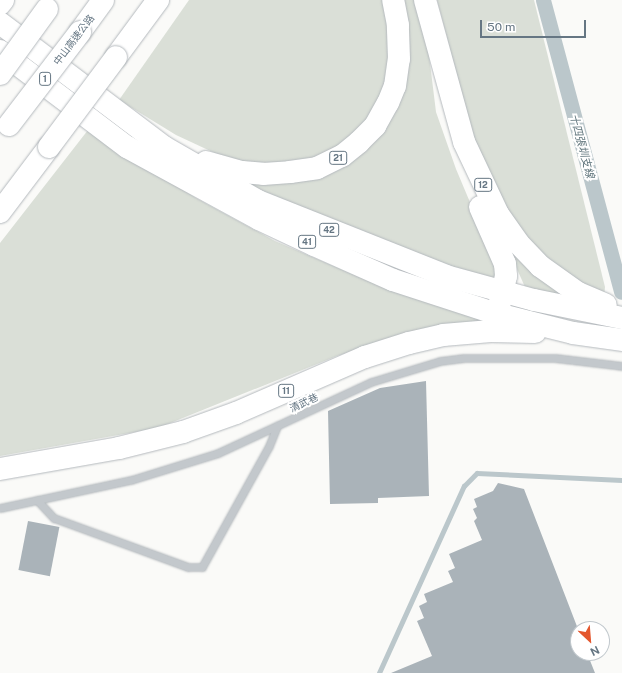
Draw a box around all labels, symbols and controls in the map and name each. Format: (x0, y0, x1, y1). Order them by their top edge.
street label: 中山高速公路 (51, 12, 97, 68)
scale bar (482, 12, 588, 38)
text: 50 m (487, 20, 515, 34)
road number: 1 (39, 72, 51, 86)
water label: 十四張圳支線 (567, 112, 597, 180)
road number: 21 (329, 151, 347, 165)
road number: 12 (474, 178, 492, 192)
road number: 42 (319, 223, 339, 237)
road number: 41 (298, 235, 316, 249)
road number: 11 (278, 384, 294, 398)
street label: 清武巷 (288, 391, 320, 415)
north arrow (570, 621, 610, 661)
text: N (588, 644, 601, 658)

